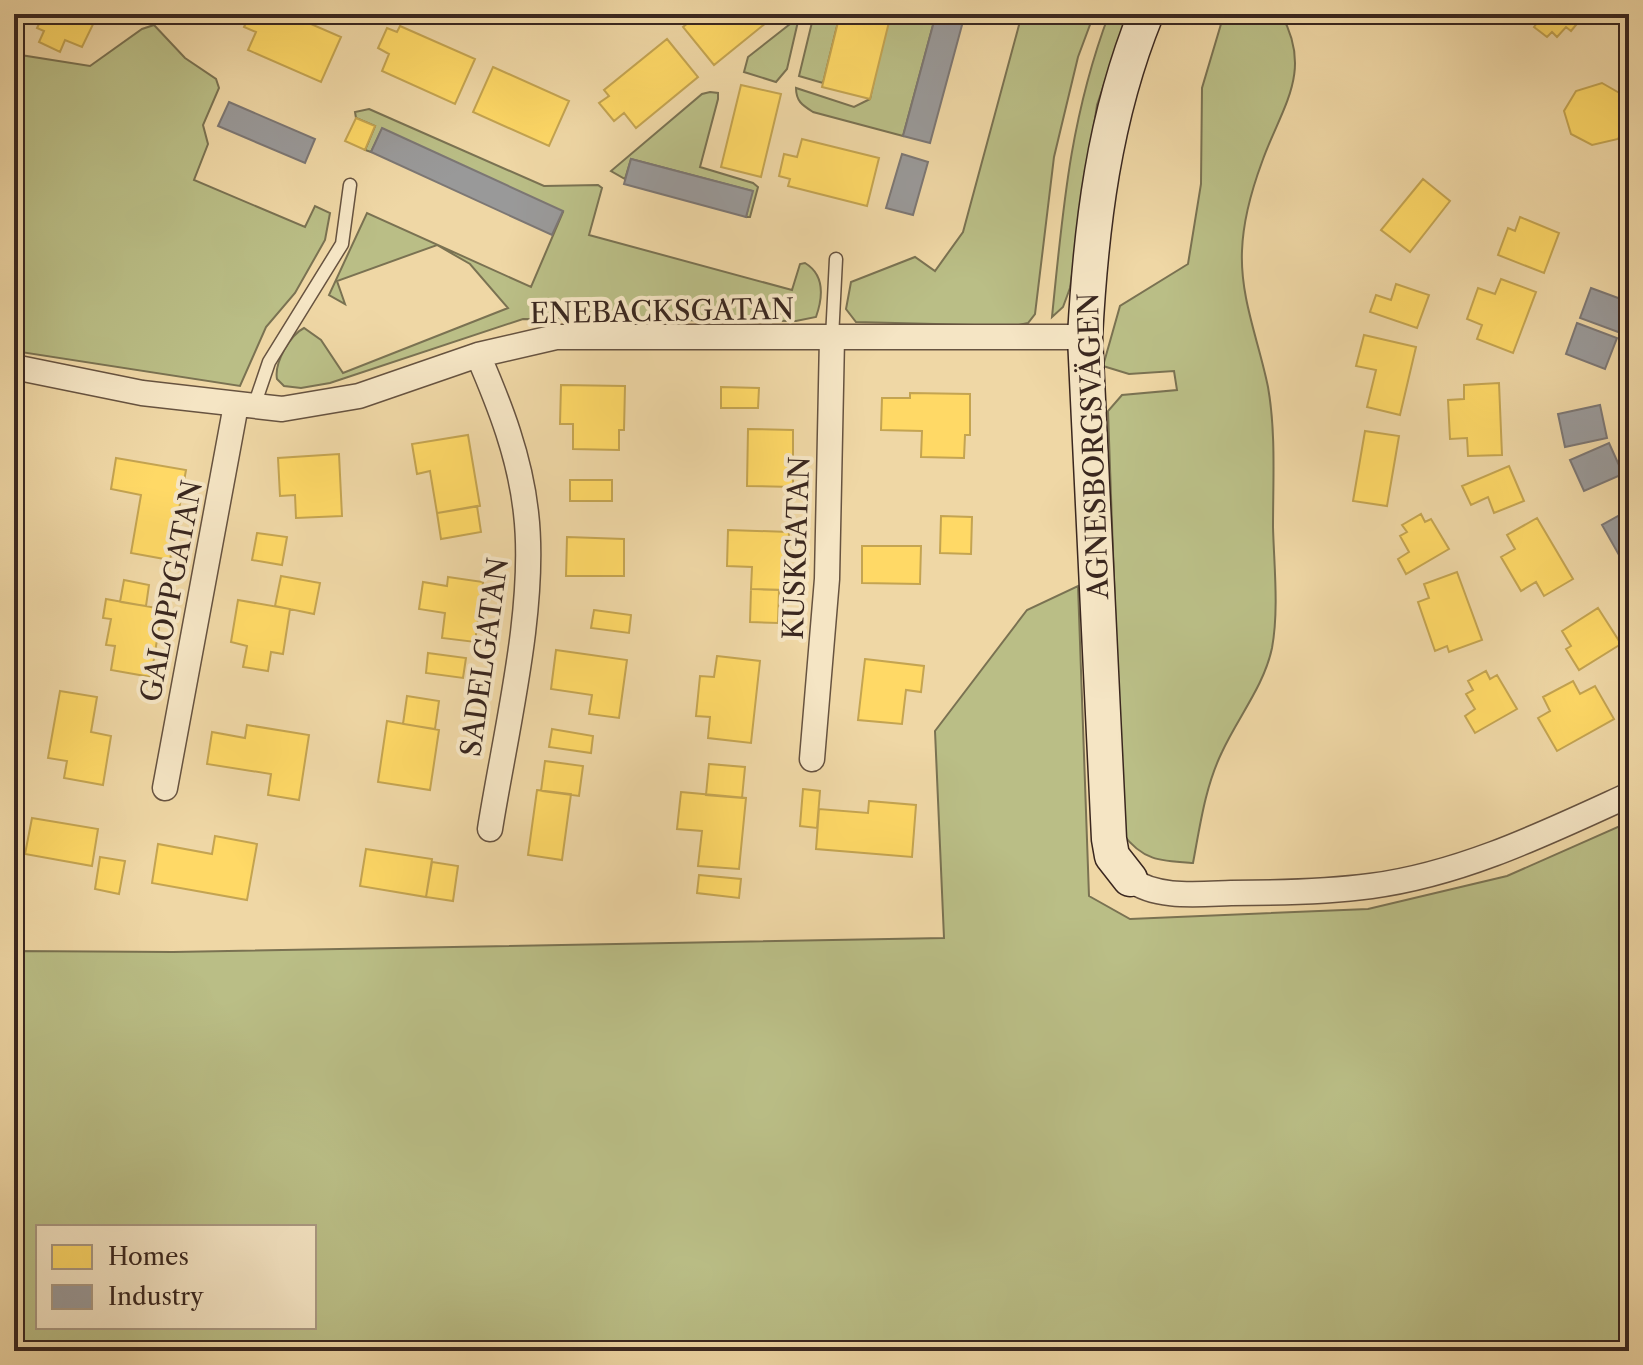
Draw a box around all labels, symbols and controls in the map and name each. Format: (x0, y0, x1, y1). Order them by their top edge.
street label: ENEBACKSGATAN (530, 292, 794, 330)
street label: AGNESBORGSVÄGEN (1071, 292, 1115, 601)
street label: KUSKGATAN (776, 456, 816, 640)
street label: GALOPPGATAN (133, 478, 209, 704)
street label: SADELGATAN (453, 555, 515, 759)
legend (36, 1225, 316, 1329)
text: Homes (108, 1242, 189, 1271)
text: Industry (108, 1282, 204, 1311)

